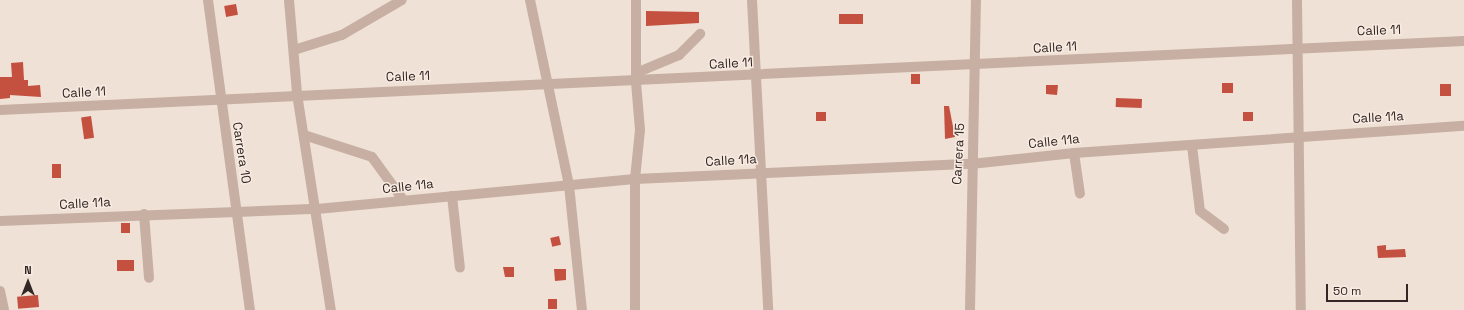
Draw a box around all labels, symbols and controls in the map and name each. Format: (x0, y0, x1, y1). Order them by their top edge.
street label: Calle 11 (1357, 22, 1401, 40)
street label: Calle 11 (1033, 39, 1077, 57)
street label: Calle 11 (709, 55, 753, 73)
street label: Calle 11 (386, 68, 430, 86)
street label: Calle 11 (62, 84, 106, 102)
street label: Calle 11a (1352, 109, 1404, 127)
street label: Carrera 10 (228, 121, 254, 185)
street label: Carrera 15 (950, 123, 968, 185)
street label: Calle 11a (1028, 132, 1080, 152)
street label: Calle 11a (705, 152, 757, 170)
street label: Calle 11a (382, 177, 434, 197)
street label: Calle 11a (59, 195, 111, 213)
north arrow (8, 262, 48, 302)
text: N (24, 263, 32, 277)
scale bar (1328, 276, 1410, 302)
text: 50 m (1333, 283, 1361, 299)

